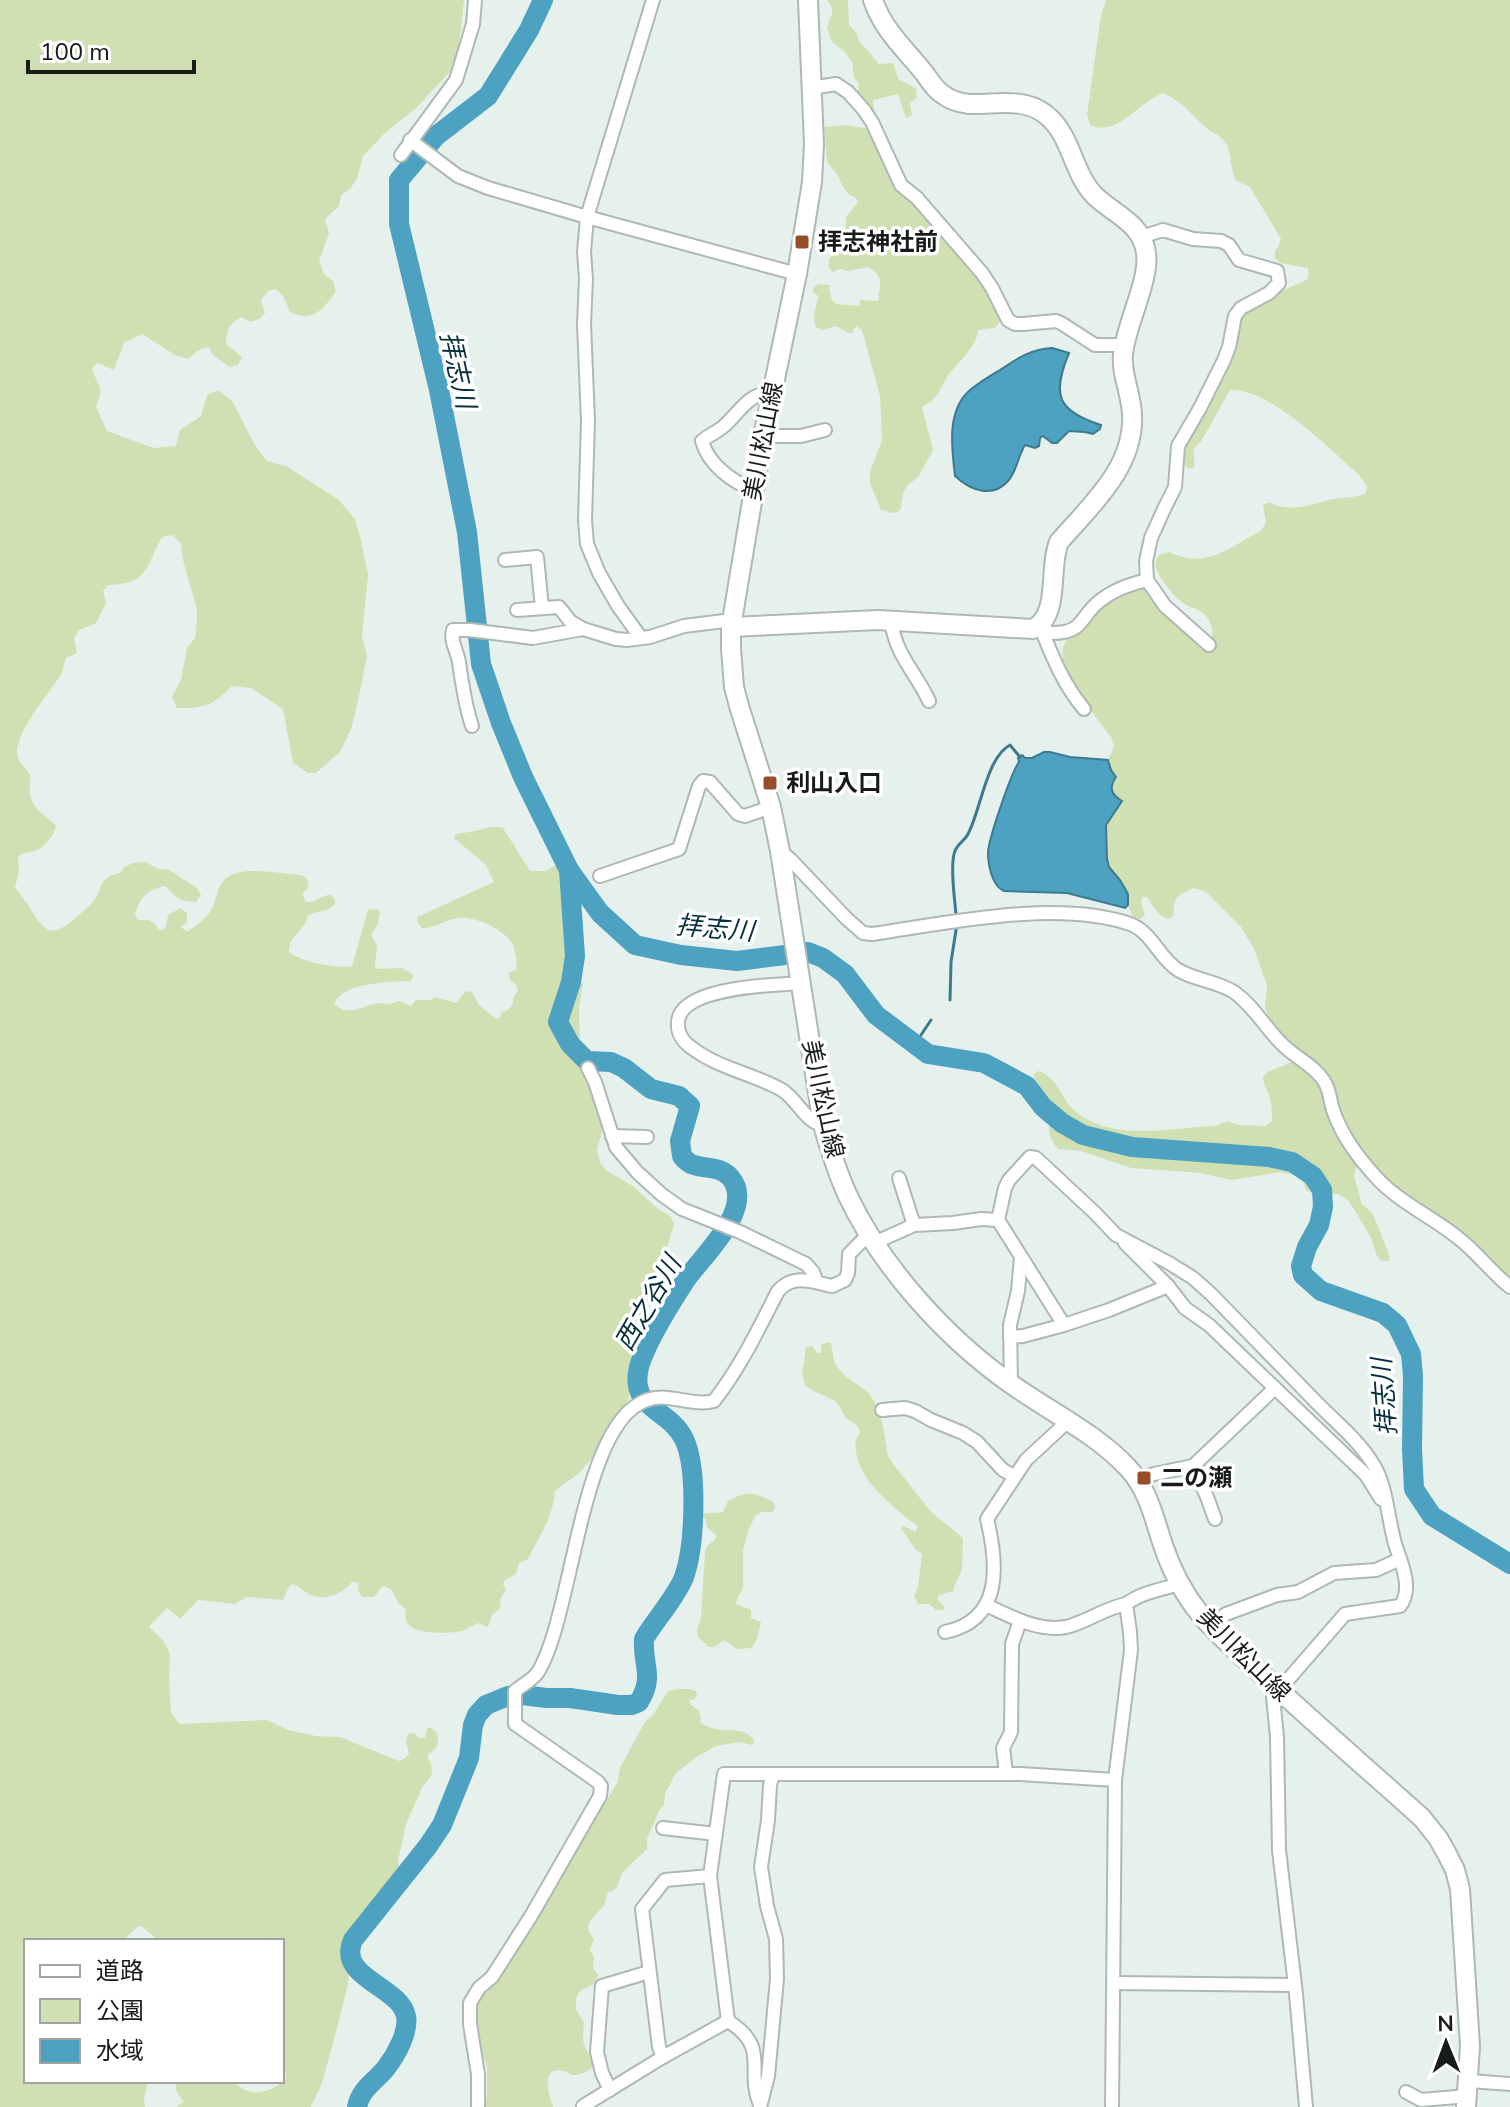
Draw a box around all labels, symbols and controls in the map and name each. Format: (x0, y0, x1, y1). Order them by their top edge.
scale bar (28, 24, 194, 74)
text: 100 m (40, 36, 110, 68)
place label: 拝志神社前 (818, 226, 938, 258)
marker: 拝志神社前 (793, 233, 811, 251)
water label: 拝志川 (432, 328, 484, 415)
street label: 美川松山線 (736, 379, 790, 503)
place label: 利山入口 (786, 767, 882, 799)
marker: 利山入口 (761, 774, 779, 792)
water label: 拝志川 (675, 908, 758, 950)
street label: 美川松山線 (795, 1037, 851, 1161)
water label: 西之谷川 (607, 1247, 691, 1357)
water label: 拝志川 (1364, 1354, 1405, 1437)
place label: 二の瀬 (1160, 1462, 1232, 1494)
marker: 二の瀬 (1135, 1469, 1153, 1487)
street label: 美川松山線 (1190, 1601, 1298, 1709)
legend (24, 1939, 284, 2083)
text: 道路 (96, 1955, 144, 1987)
text: 公園 (96, 1995, 144, 2027)
north arrow (1406, 2003, 1486, 2083)
text: N (1437, 2009, 1454, 2039)
text: 水域 (96, 2035, 144, 2067)

